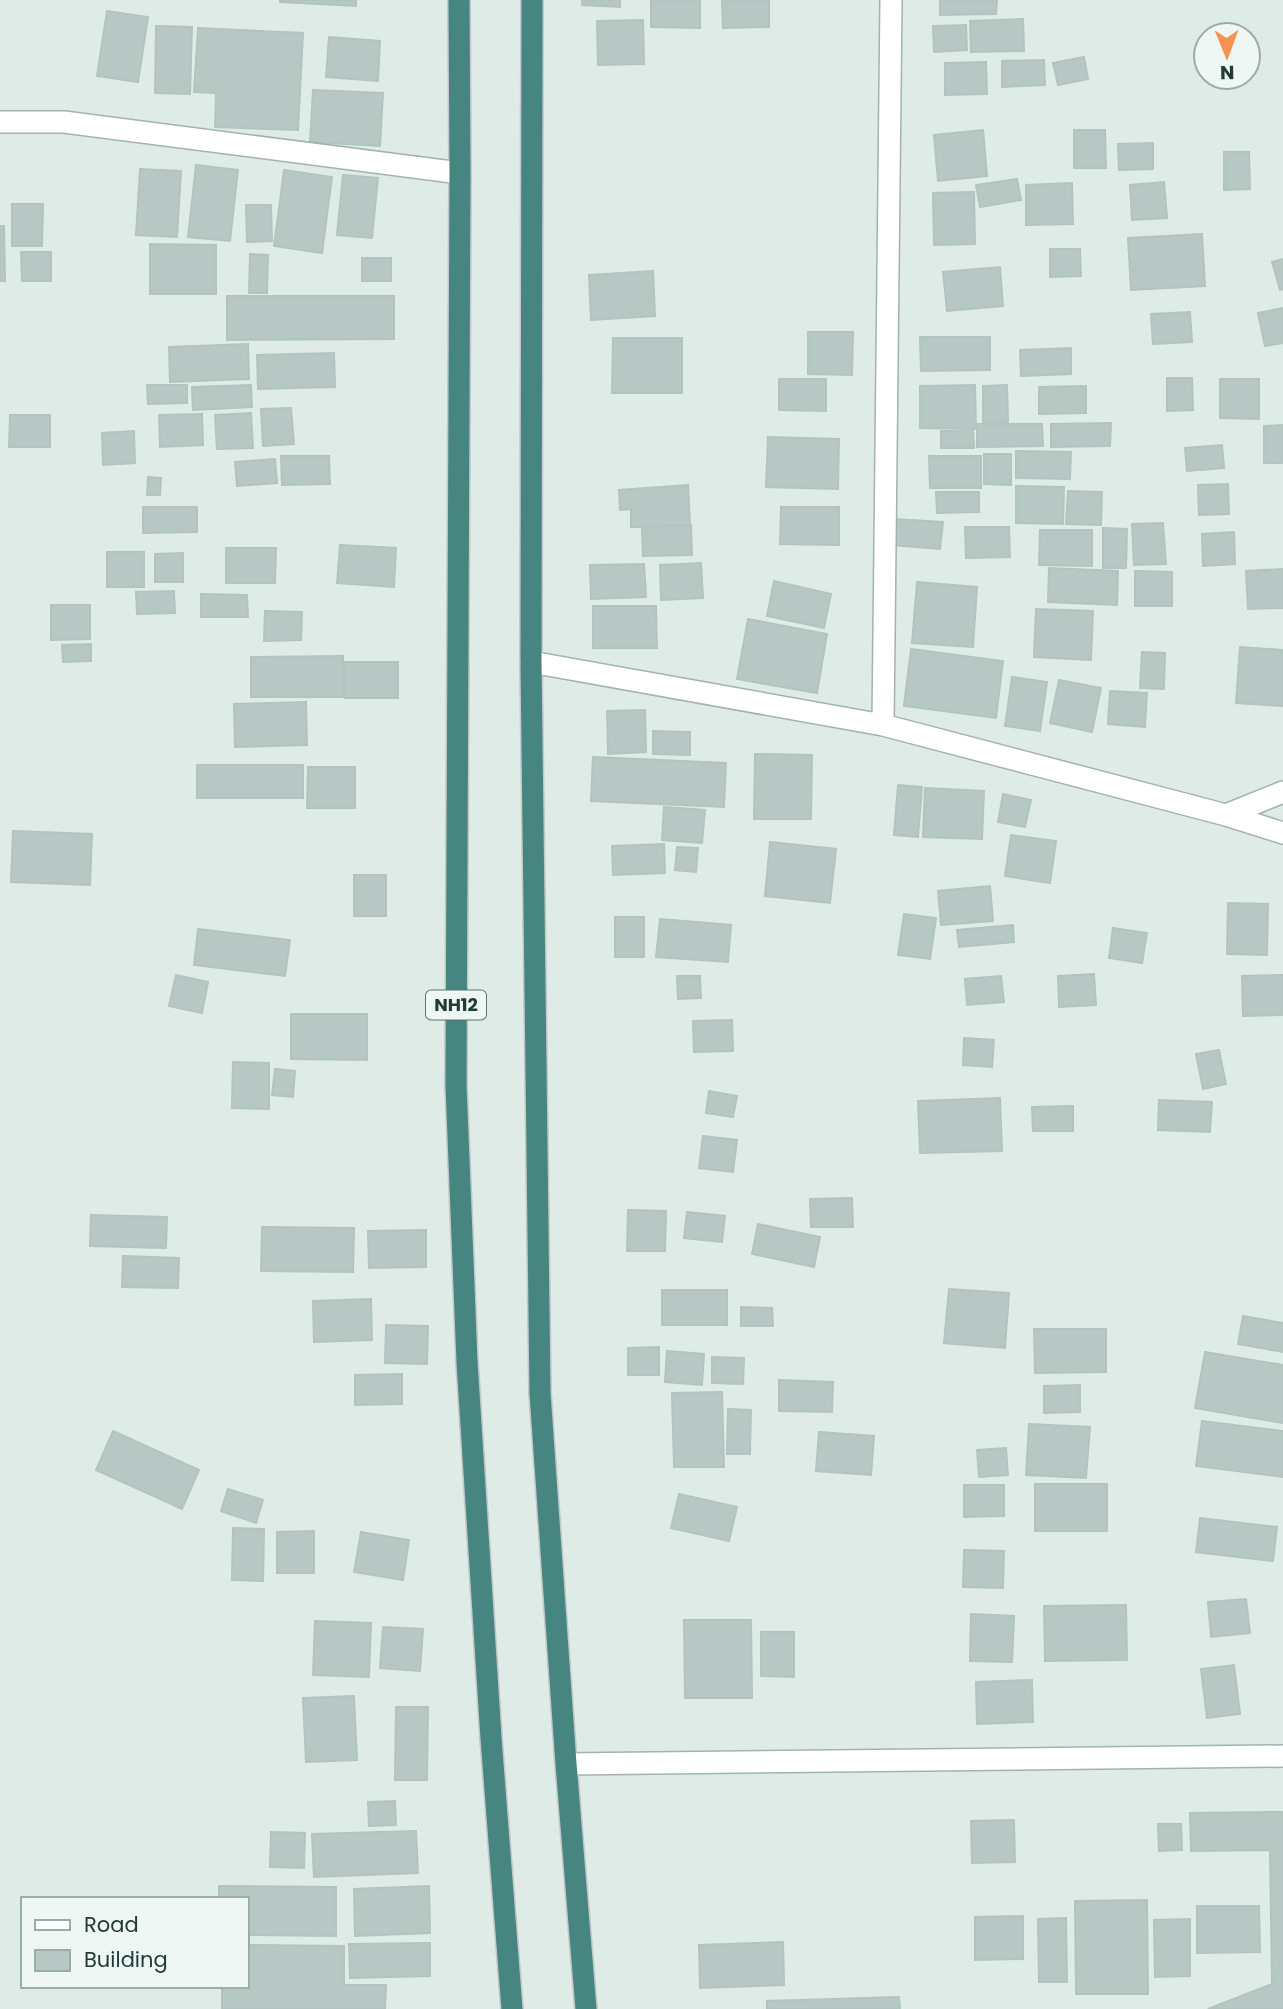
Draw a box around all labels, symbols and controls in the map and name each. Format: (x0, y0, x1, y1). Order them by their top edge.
north arrow (1192, 21, 1262, 91)
text: N (1220, 59, 1235, 86)
road number: NH12 (426, 990, 486, 1020)
legend (21, 1897, 248, 1988)
text: Road (84, 1910, 139, 1939)
text: Building (84, 1945, 168, 1974)

